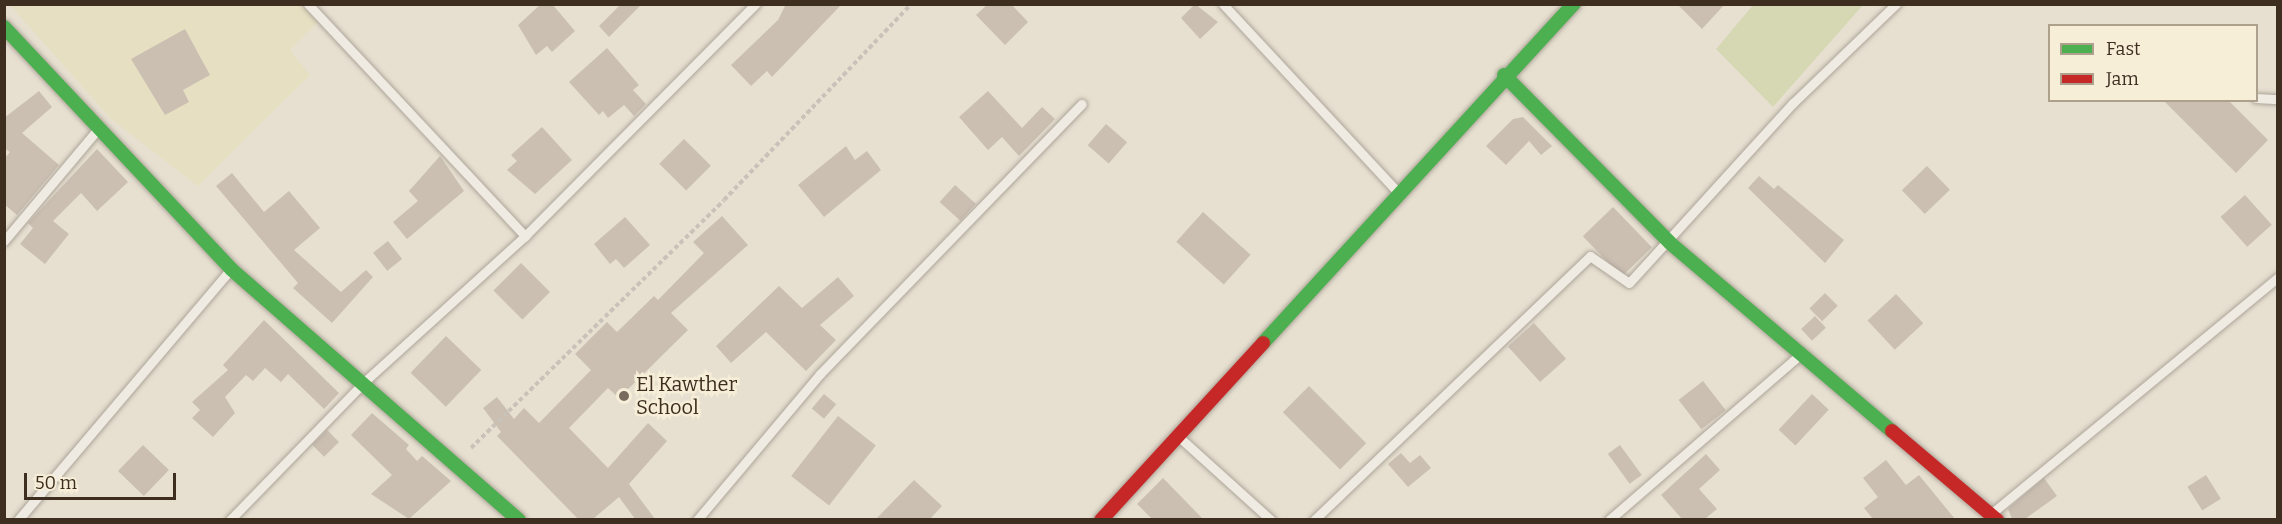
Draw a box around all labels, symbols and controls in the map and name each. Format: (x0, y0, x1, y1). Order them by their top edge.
legend (2048, 24, 2258, 102)
text: Fast (2106, 38, 2141, 60)
text: Jam (2106, 68, 2139, 90)
place label: El Kawther School (636, 372, 737, 419)
marker: El Kawther School (617, 389, 631, 403)
scale bar (27, 461, 178, 499)
text: 50 m (35, 472, 77, 494)

